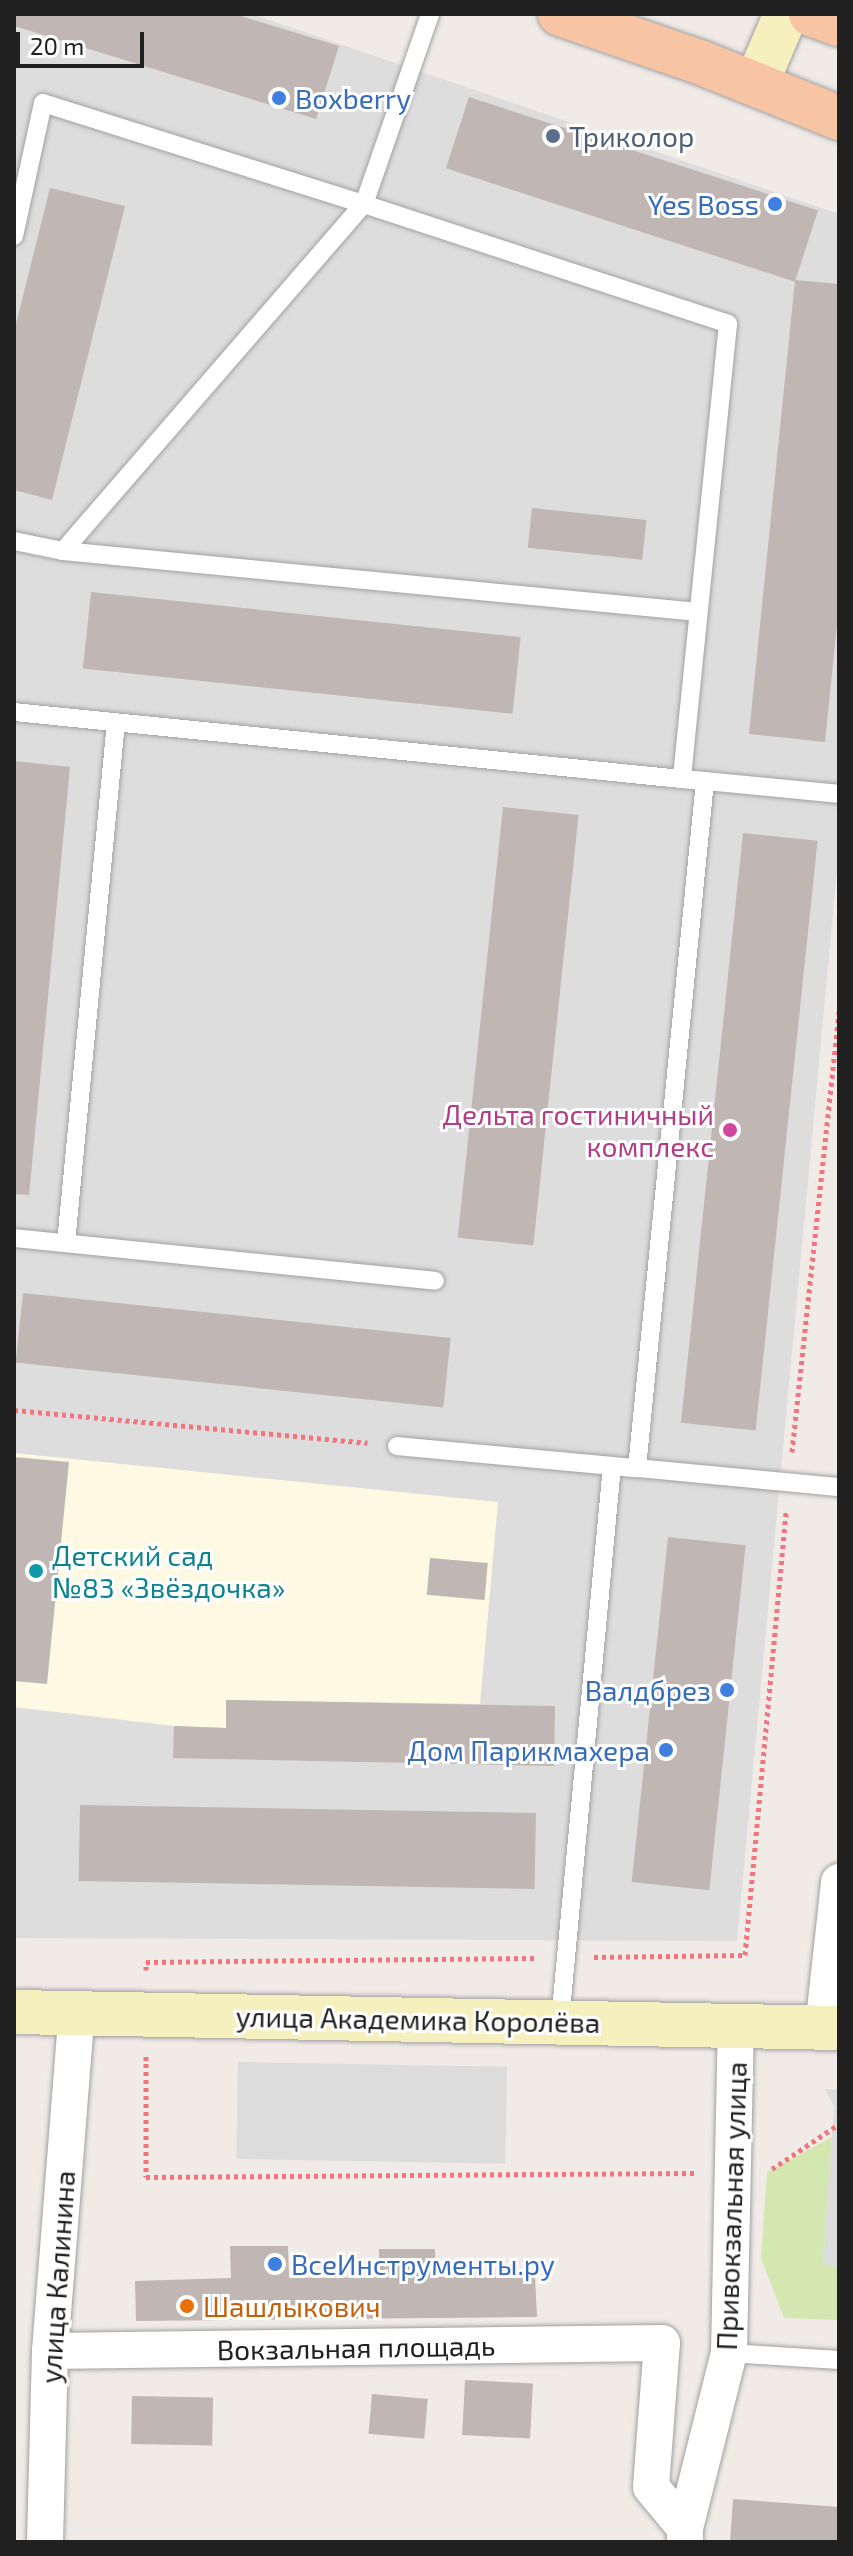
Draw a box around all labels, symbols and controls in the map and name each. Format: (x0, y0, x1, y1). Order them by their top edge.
scale bar (20, 16, 148, 66)
text: 20 m (30, 31, 84, 60)
place label: Boxberry (295, 81, 411, 115)
marker: Boxberry (270, 89, 288, 107)
place label: Триколор (569, 119, 694, 153)
marker: Триколор (544, 127, 562, 145)
place label: Yes Boss (648, 187, 759, 221)
marker: Yes Boss (766, 195, 784, 213)
place label: Дельта гостиничный комплекс (443, 1097, 714, 1163)
marker: Дельта гостиничный комплекс (721, 1121, 739, 1139)
place label: Детский сад №83 «Звёздочка» (52, 1538, 285, 1604)
marker: Детский сад №83 «Звёздочка» (27, 1562, 45, 1580)
place label: Валдбрез (585, 1673, 711, 1707)
marker: Валдбрез (718, 1681, 736, 1699)
place label: Дом Парикмахера (408, 1733, 650, 1767)
marker: Дом Парикмахера (657, 1741, 675, 1759)
street label: улица Академика Королёва (236, 1999, 600, 2039)
street label: Привокзальная улица (709, 2061, 753, 2351)
street label: улица Калинина (33, 2169, 81, 2385)
place label: ВсеИнструменты.ру (291, 2247, 555, 2281)
marker: ВсеИнструменты.ру (266, 2255, 284, 2273)
place label: Шашлыкович (203, 2289, 381, 2323)
marker: Шашлыкович (178, 2297, 196, 2315)
street label: Вокзальная площадь (216, 2328, 496, 2366)

